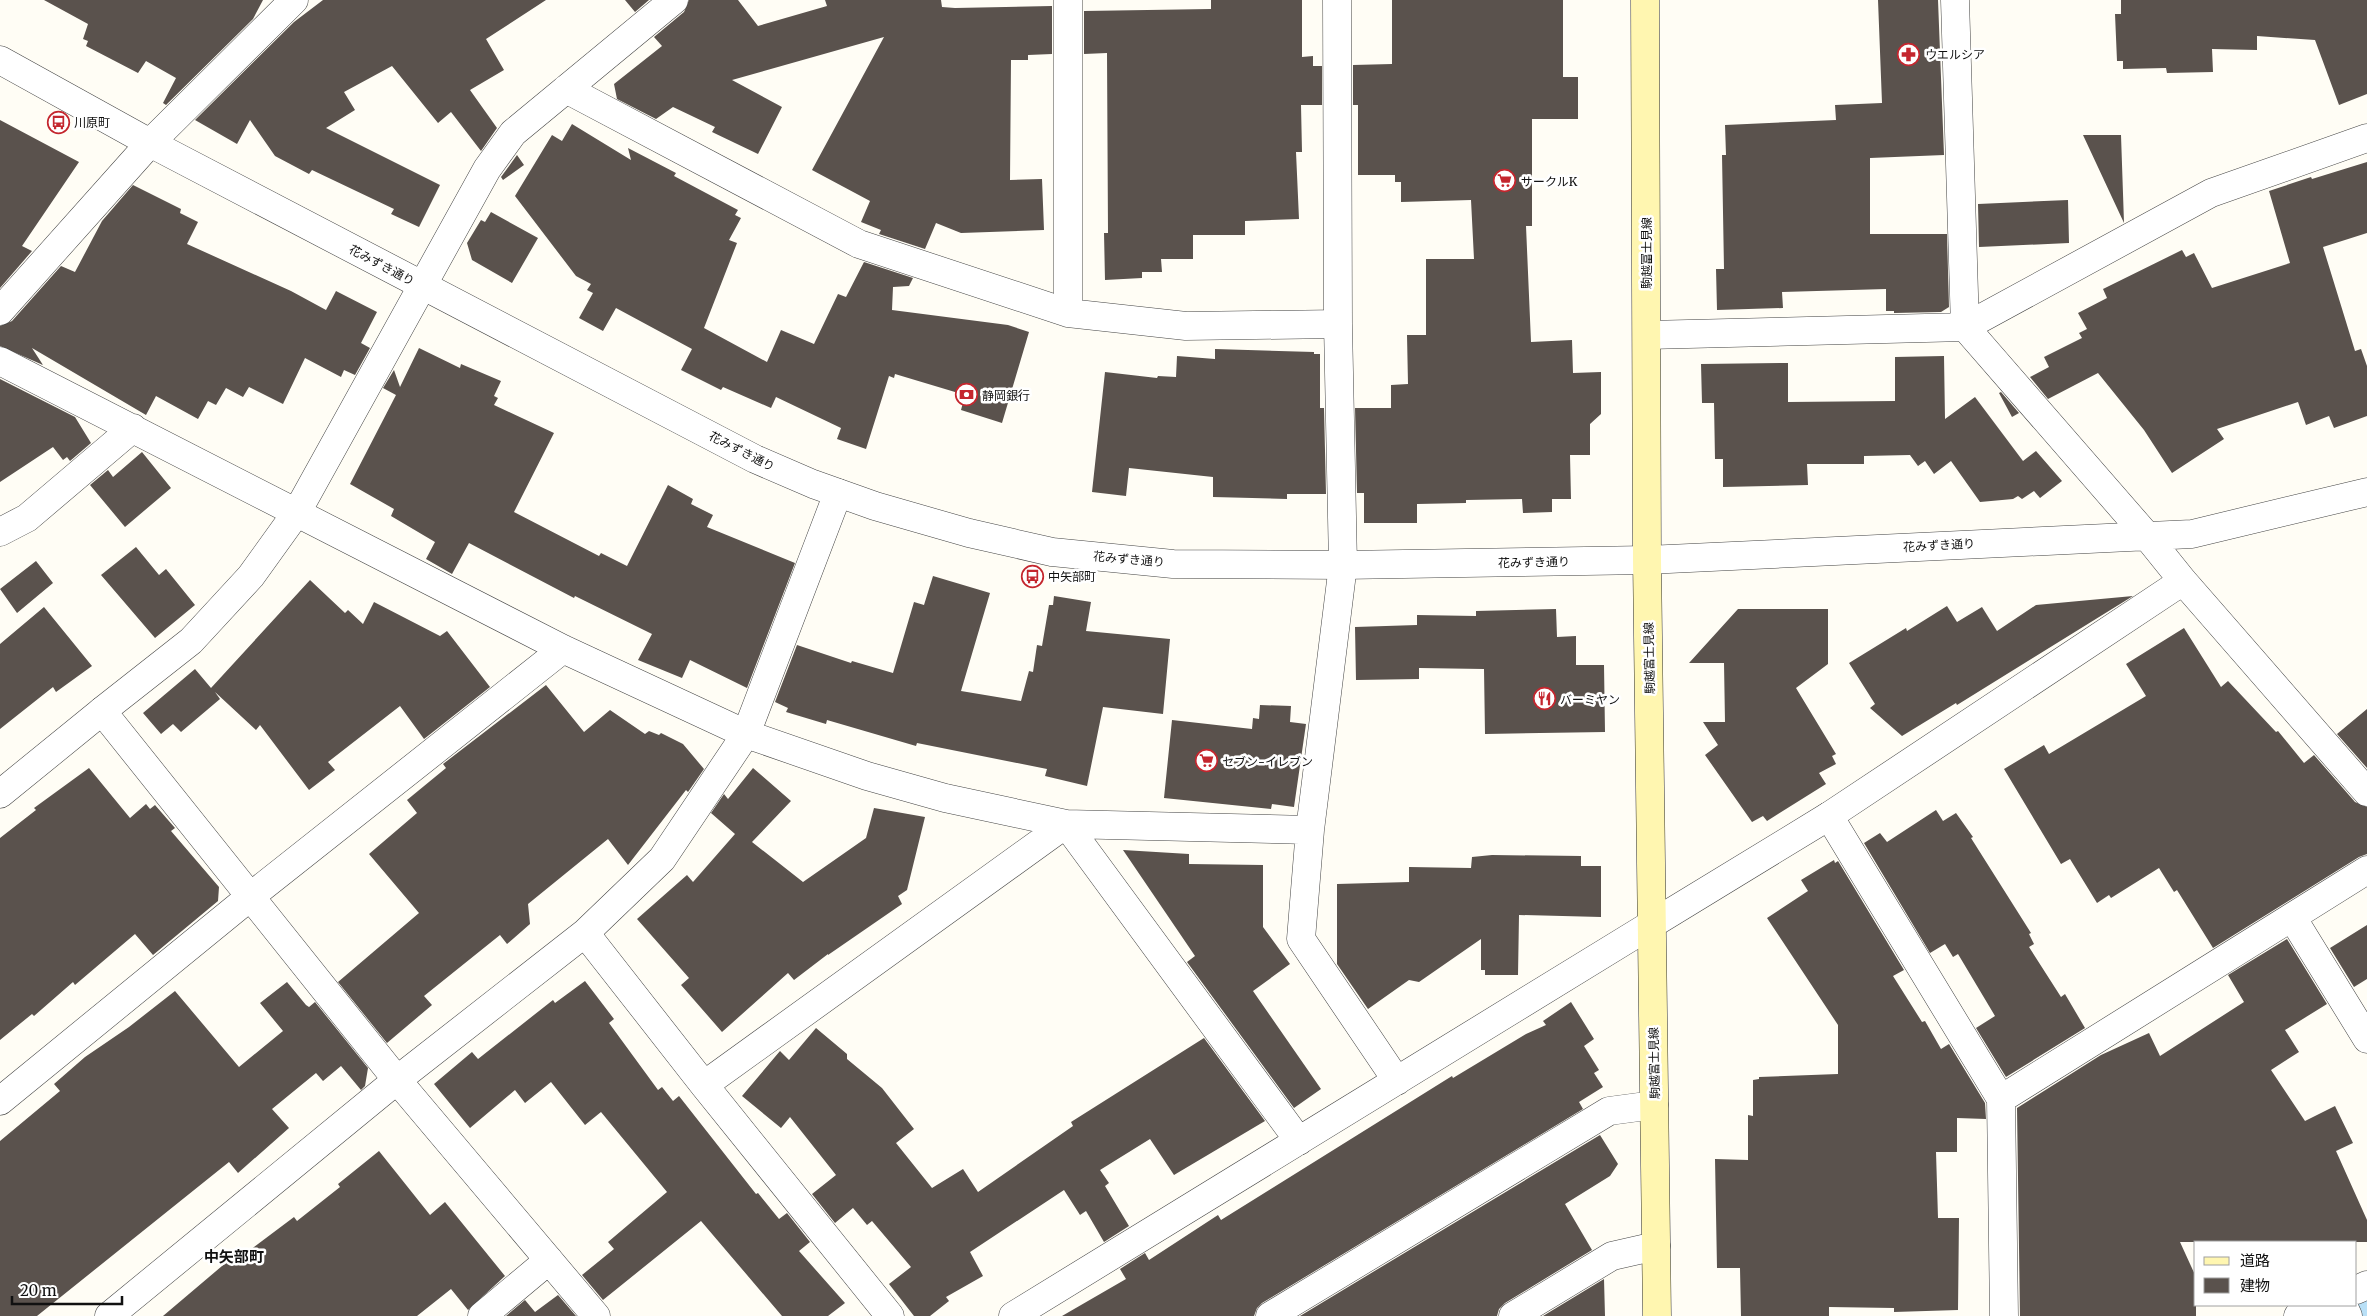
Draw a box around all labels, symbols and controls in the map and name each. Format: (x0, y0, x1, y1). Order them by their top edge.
pharmacy icon: ウエルシア (1897, 42, 1921, 66)
place label: ウエルシア (1925, 47, 1985, 62)
bus stop icon: 川原町 (46, 110, 70, 134)
place label: 川原町 (74, 115, 110, 130)
supermarket icon: サークルK (1493, 169, 1517, 193)
place label: サークルK (1521, 174, 1578, 189)
street label: 駒越富士見線 (1639, 217, 1654, 289)
street label: 花みずき通り (347, 241, 417, 289)
bank icon: 静岡銀行 (954, 383, 978, 407)
place label: 静岡銀行 (982, 388, 1030, 403)
street label: 花みずき通り (707, 428, 777, 474)
street label: 花みずき通り (1903, 536, 1975, 554)
street label: 花みずき通り (1092, 548, 1166, 570)
street label: 花みずき通り (1498, 554, 1570, 570)
bus stop icon: 中矢部町 (1020, 564, 1044, 588)
place label: 中矢部町 (1048, 569, 1096, 584)
street label: 駒越富士見線 (1641, 622, 1657, 694)
restaurant icon: バーミヤン (1532, 687, 1556, 711)
place label: バーミヤン (1560, 692, 1620, 707)
supermarket icon: セブン-イレブン (1194, 749, 1218, 773)
place label: セブン-イレブン (1222, 754, 1313, 769)
street label: 駒越富士見線 (1646, 1027, 1662, 1099)
legend (2194, 1241, 2357, 1306)
district label: 中矢部町 (204, 1247, 264, 1266)
text: 道路 (2240, 1251, 2270, 1270)
scale bar (12, 1274, 122, 1306)
text: 建物 (2240, 1276, 2270, 1295)
text: 20 m (20, 1281, 57, 1300)

